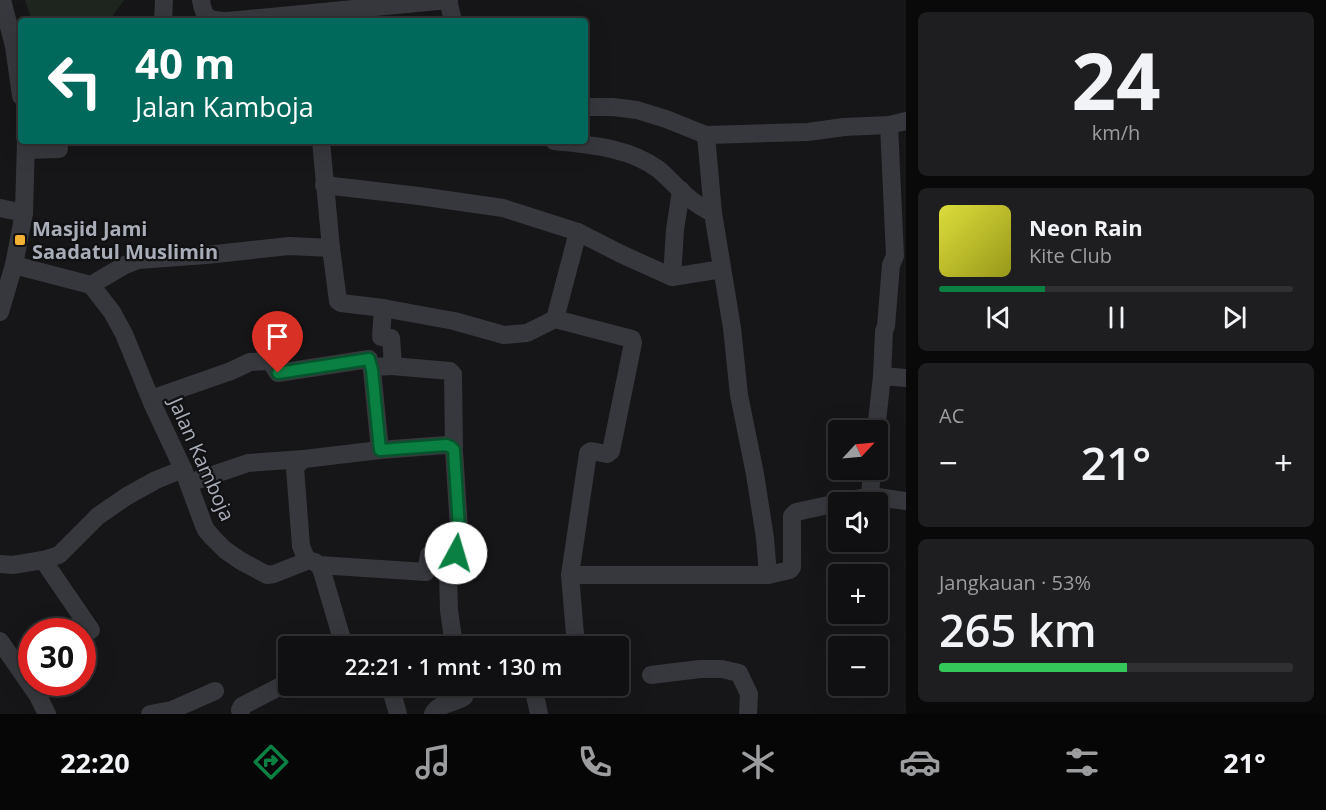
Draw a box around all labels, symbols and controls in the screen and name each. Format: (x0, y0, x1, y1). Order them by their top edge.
text: 24 (1071, 27, 1161, 133)
text: 40 m (135, 34, 235, 91)
icon: left (36, 42, 114, 120)
text: Jalan Kamboja (135, 88, 314, 125)
text: km/h (1092, 119, 1140, 146)
text: Neon Rain (1029, 212, 1143, 242)
place label: Masjid Jami Saadatul Muslimin (32, 215, 218, 265)
marker: Masjid Jami Saadatul Muslimin (13, 233, 27, 247)
text: Kite Club (1029, 242, 1112, 269)
icon: previous (982, 301, 1015, 334)
icon: pause (1100, 301, 1133, 334)
icon: next (1218, 301, 1251, 334)
pin (252, 311, 303, 373)
icon: arrive (261, 320, 294, 353)
street label: Jalan Kamboja (162, 391, 241, 525)
text: AC (939, 402, 964, 429)
north arrow (828, 420, 888, 480)
map controls (828, 420, 888, 696)
text: 21° (1081, 432, 1151, 493)
text: − (939, 440, 958, 485)
text: + (1274, 440, 1293, 485)
button: sound (828, 492, 888, 552)
position arrow (424, 521, 488, 585)
button: + (828, 564, 888, 624)
text: Jangkauan · 53% (939, 569, 1091, 596)
text: 265 km (939, 599, 1097, 660)
speed limit sign: 30 (18, 618, 96, 696)
button: − (828, 636, 888, 696)
text: 22:21 · 1 mnt · 130 m (345, 651, 562, 681)
icon: directions (250, 741, 292, 783)
icon: music (412, 741, 454, 783)
icon: phone (574, 741, 616, 783)
icon: climate (737, 741, 779, 783)
icon: car (899, 741, 941, 783)
icon: filters (1061, 741, 1103, 783)
text: 22:20 (60, 744, 130, 781)
text: 21° (1223, 744, 1266, 781)

